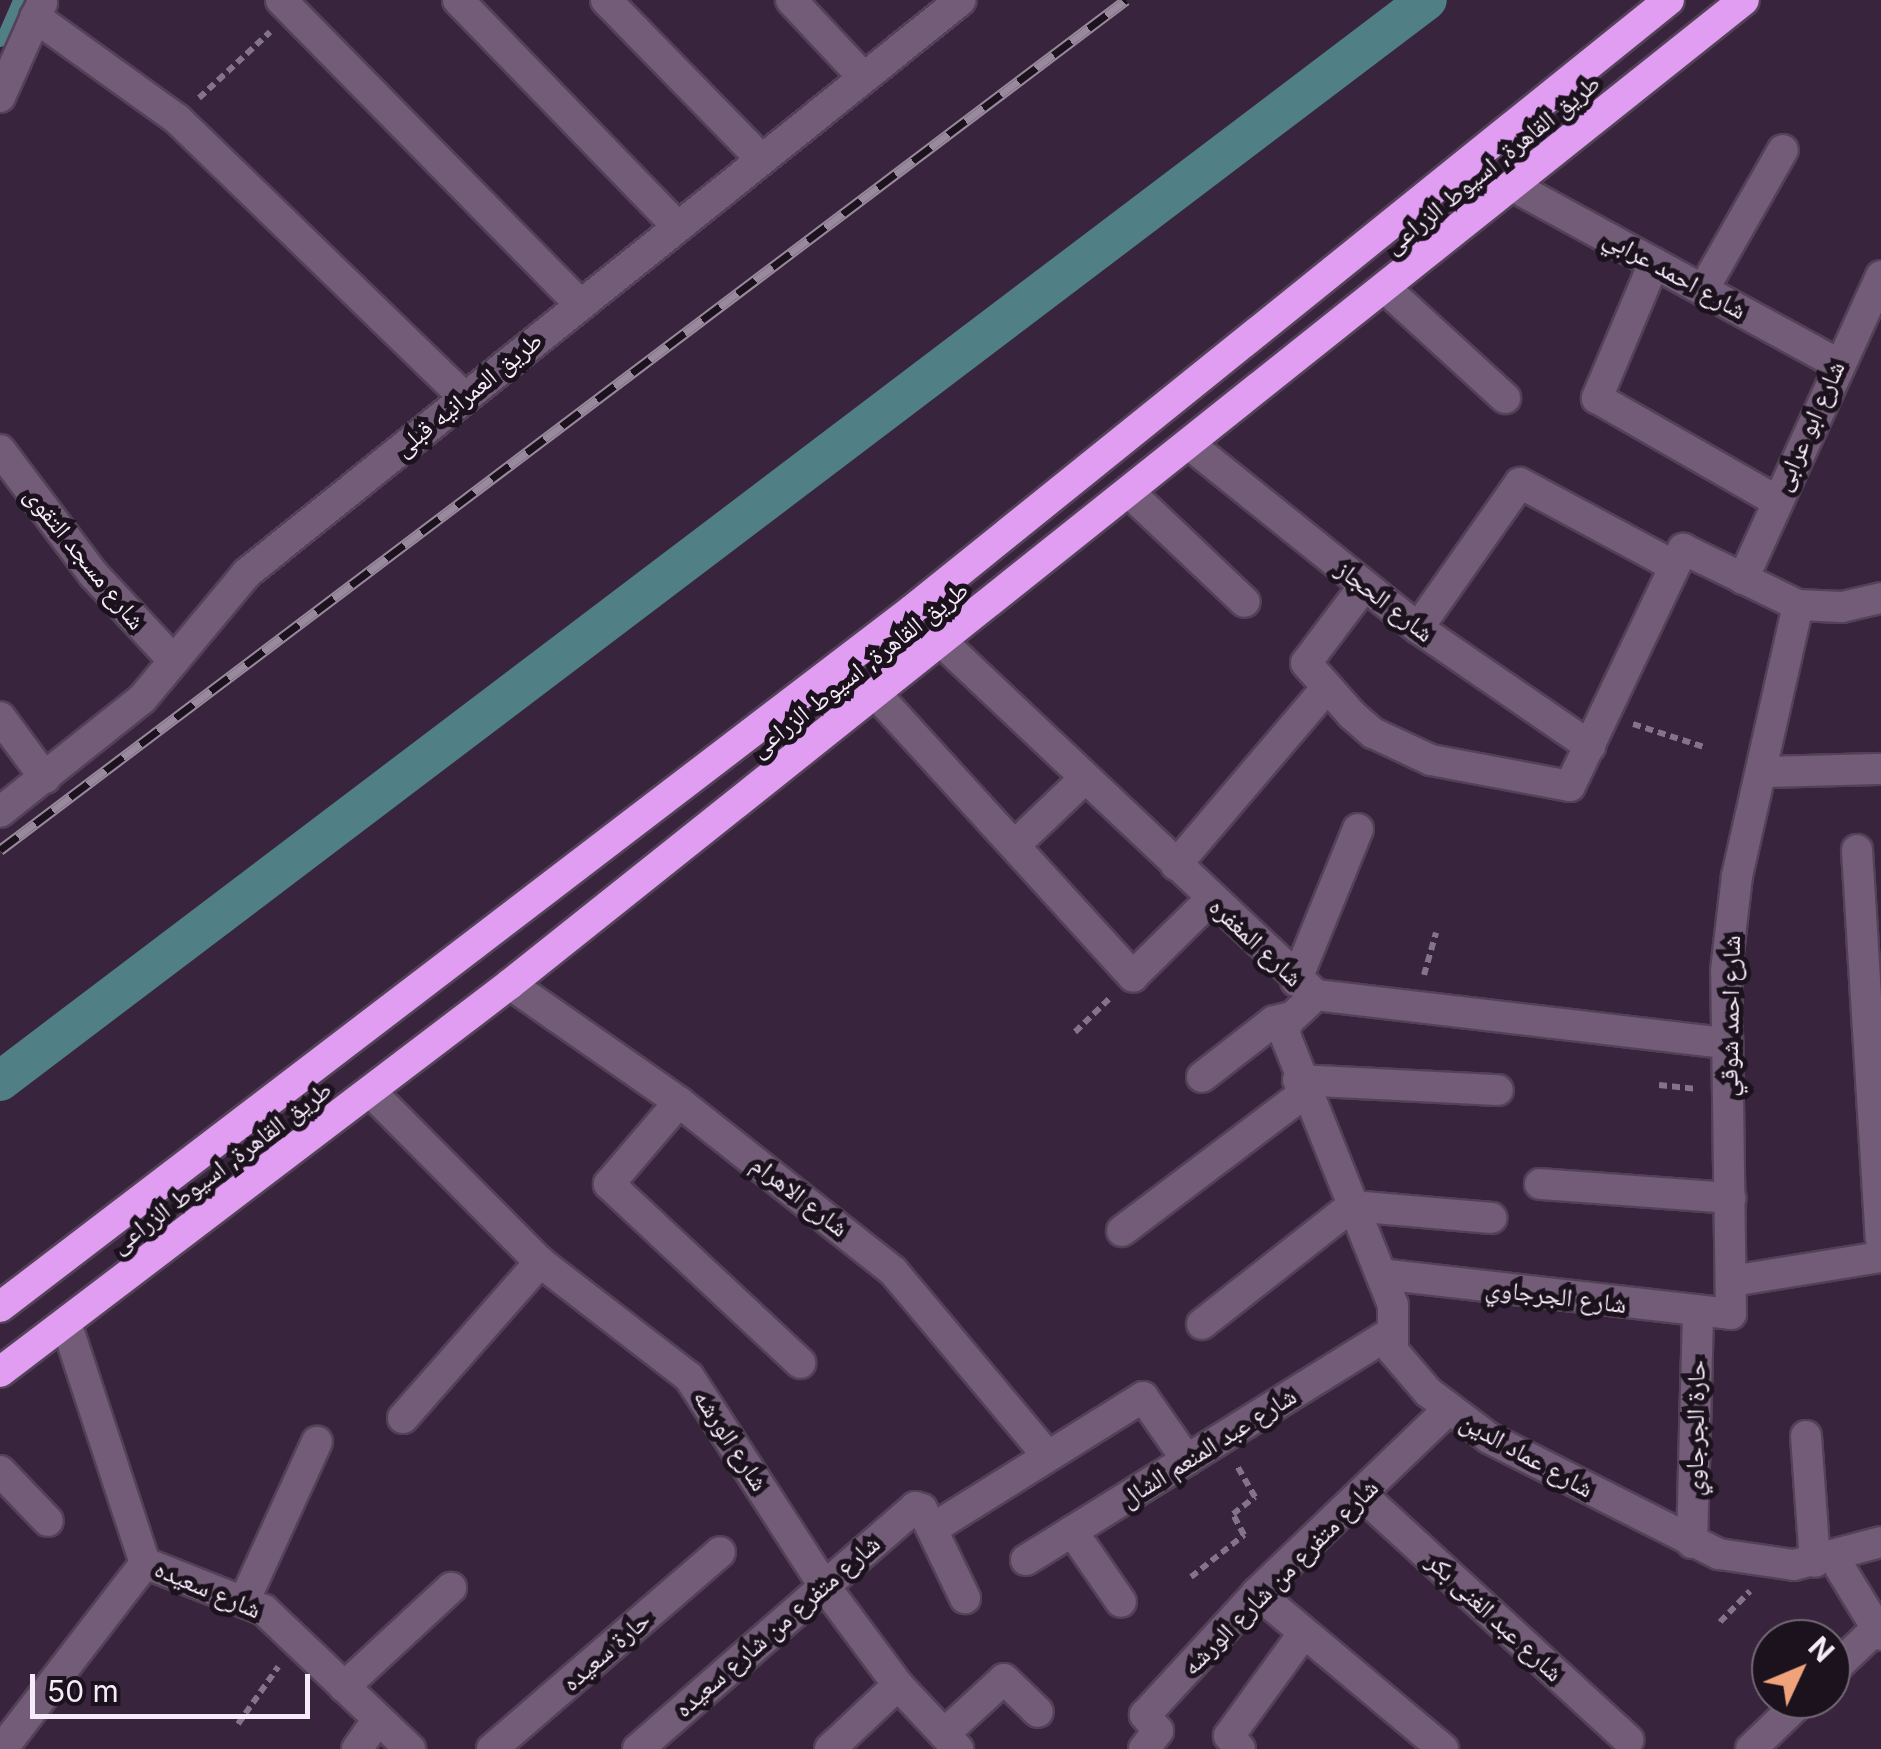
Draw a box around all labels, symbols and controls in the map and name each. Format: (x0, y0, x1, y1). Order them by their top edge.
street label: طريق القاهرة, اسيوط الزراعى (1378, 68, 1606, 260)
street label: شارع احمد عرابي (1598, 222, 1752, 326)
street label: طريق العمرانيه قبلى (388, 325, 548, 463)
street label: شارع ابو عرابى (1767, 356, 1851, 496)
street label: شارع مسجد التقوى (18, 481, 152, 635)
street label: شارع الحجاز (1330, 554, 1440, 648)
street label: طريق القاهرة, اسيوط الزراعى (744, 574, 974, 764)
street label: شارع المغفره (1203, 891, 1309, 993)
street label: شارع احمد شوقي (1714, 935, 1746, 1097)
street label: طريق القاهرة, اسيوط الزراعى (105, 1074, 337, 1260)
street label: شارع الاهرام (746, 1149, 854, 1243)
street label: شارع الجرجاوي (1484, 1272, 1628, 1320)
street label: حارة الجرجاوي (1679, 1360, 1711, 1496)
street label: شارع عبد المنعم الشال (1114, 1381, 1302, 1513)
street label: شارع الورشه (687, 1384, 775, 1496)
street label: شارع عماد الدين (1455, 1406, 1599, 1504)
street label: شارع متفرع من شارع الورشه (1176, 1473, 1384, 1681)
street label: شارع متفرع من شارع سعيده (668, 1529, 886, 1723)
street label: شارع عبد الغنى بكر (1421, 1546, 1569, 1688)
street label: شارع سعيده (150, 1553, 266, 1625)
street label: حارة سعيده (556, 1605, 656, 1697)
north arrow (1751, 1619, 1851, 1719)
text: N (1801, 1630, 1841, 1669)
scale bar (35, 1654, 315, 1716)
text: 50 m (47, 1673, 119, 1709)

